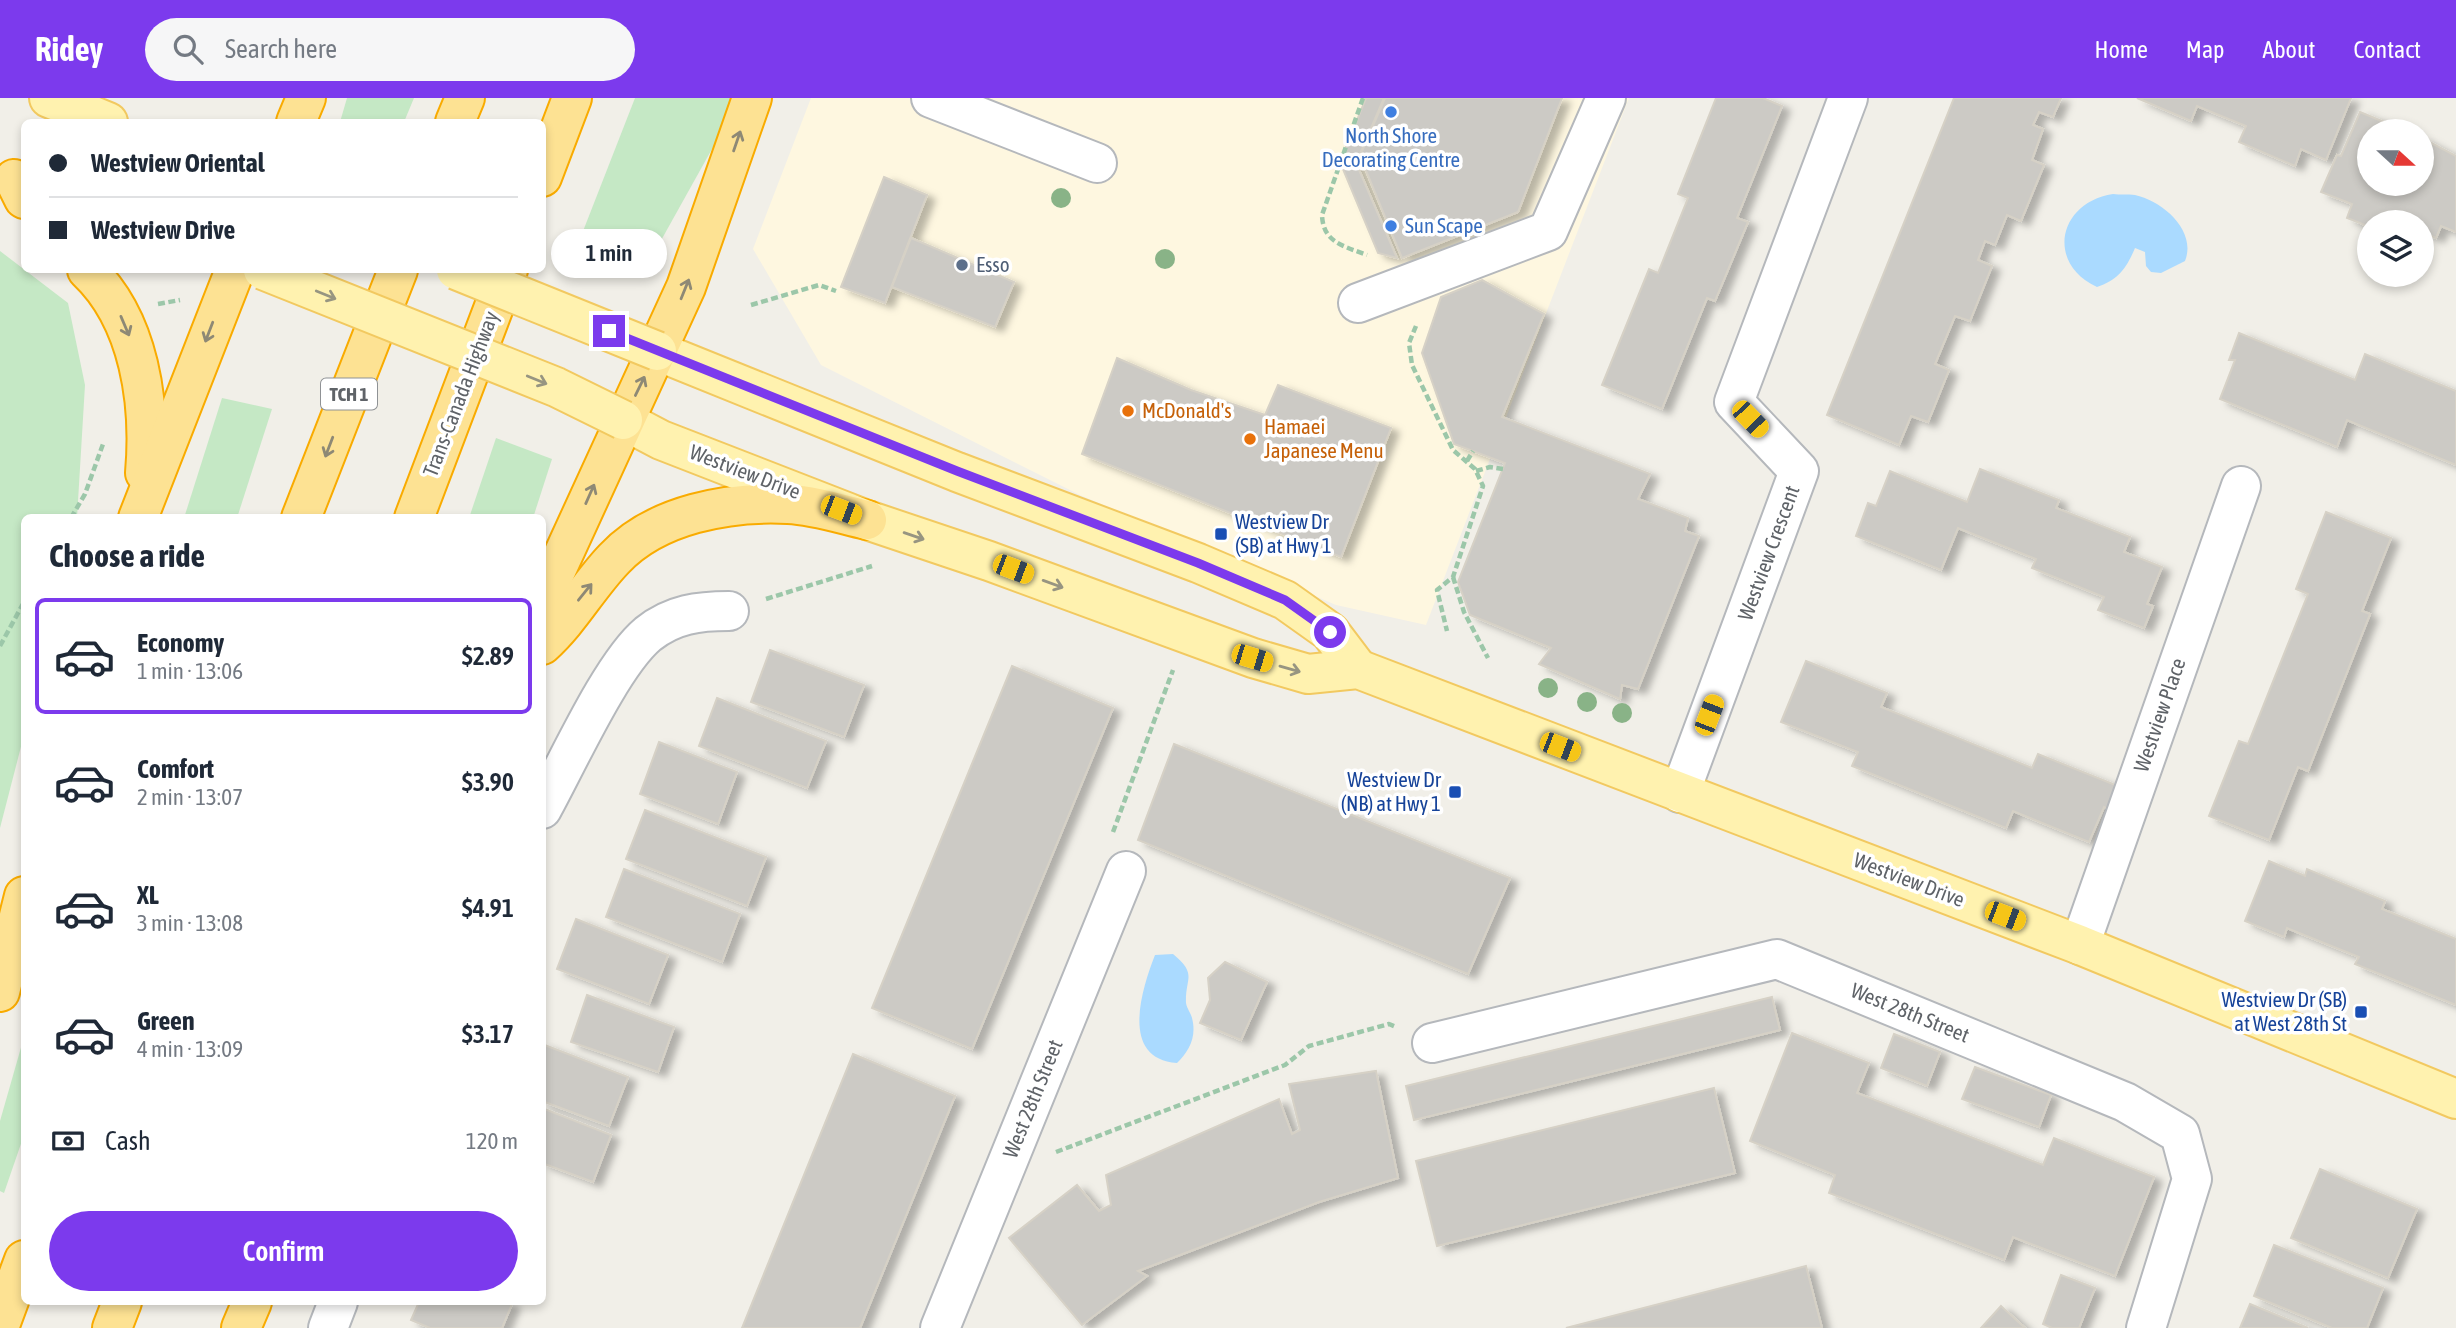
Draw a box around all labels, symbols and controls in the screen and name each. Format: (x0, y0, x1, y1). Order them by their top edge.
search box (145, 18, 635, 81)
text: Ridey (35, 30, 103, 68)
icon: search (169, 30, 207, 68)
text: Search here (225, 34, 337, 64)
text: Home (2094, 36, 2148, 63)
text: Map (2186, 36, 2224, 63)
text: About (2262, 36, 2315, 63)
text: Contact (2353, 36, 2421, 63)
marker: North Shore Decorating Centre (1383, 104, 1399, 120)
north arrow (2357, 119, 2434, 196)
map controls (2357, 119, 2434, 287)
place label: North Shore Decorating Centre (1322, 123, 1460, 171)
one-way arrow (732, 131, 744, 153)
text: Westview Oriental (91, 148, 265, 178)
button: layers (2357, 210, 2434, 287)
place label: Sun Scape (1405, 213, 1483, 237)
text: Westview Drive (91, 215, 235, 245)
marker: Sun Scape (1383, 218, 1399, 234)
callout: 1 min (551, 230, 667, 278)
text: 1 min (586, 240, 632, 266)
place label: Esso (976, 252, 1010, 276)
marker: Esso (954, 257, 970, 273)
one-way arrow (679, 279, 692, 300)
one-way arrow (315, 289, 337, 302)
street label: Trans-Canada Highway (417, 307, 503, 480)
one-way arrow (119, 314, 132, 336)
route end (593, 315, 625, 347)
one-way arrow (202, 321, 215, 343)
one-way arrow (526, 374, 548, 387)
one-way arrow (634, 375, 647, 396)
road number: TCH 1 (321, 378, 377, 410)
car (1728, 397, 1773, 441)
place label: McDonald's (1142, 398, 1232, 422)
marker: McDonald's (1120, 403, 1136, 419)
place label: Hamaei Japanese Menu (1264, 414, 1384, 462)
marker: Hamaei Japanese Menu (1242, 431, 1258, 447)
one-way arrow (321, 436, 334, 458)
street label: Westview Drive (687, 439, 804, 503)
street label: Westview Crescent (1733, 482, 1804, 623)
one-way arrow (584, 483, 597, 505)
car (818, 493, 865, 527)
place label: Westview Dr (SB) at Hwy 1 (1235, 509, 1332, 557)
marker: Westview Dr (SB) at Hwy 1 (1213, 526, 1229, 542)
one-way arrow (902, 530, 924, 543)
text: Choose a ride (49, 537, 205, 574)
car (990, 552, 1037, 586)
one-way arrow (1041, 579, 1063, 592)
one-way arrow (577, 583, 593, 601)
route start (1314, 616, 1346, 648)
icon: car (53, 625, 116, 688)
text: Economy (137, 628, 224, 658)
text: $2.89 (462, 641, 514, 671)
car (1229, 642, 1276, 674)
street label: Westview Place (2128, 655, 2190, 775)
text: 1 min · 13:06 (137, 658, 243, 684)
one-way arrow (1279, 663, 1301, 676)
car (1692, 692, 1727, 738)
car (1537, 730, 1584, 764)
icon: car (53, 751, 116, 814)
text: Comfort (137, 754, 214, 784)
text: $3.90 (462, 767, 514, 797)
place label: Westview Dr (NB) at Hwy 1 (1341, 767, 1442, 815)
text: 2 min · 13:07 (137, 784, 243, 810)
marker: Westview Dr (NB) at Hwy 1 (1447, 784, 1463, 800)
street label: Westview Drive (1851, 847, 1968, 911)
icon: car (53, 877, 116, 940)
text: XL (137, 880, 159, 910)
text: $4.91 (462, 893, 514, 923)
car (1982, 899, 2029, 933)
text: 3 min · 13:08 (137, 910, 243, 936)
street label: West 28th Street (1848, 977, 1973, 1047)
place label: Westview Dr (SB) at West 28th St (2222, 987, 2347, 1035)
icon: car (53, 1003, 116, 1066)
marker: Westview Dr (SB) at West 28th St (2353, 1004, 2369, 1020)
text: Green (137, 1006, 195, 1036)
text: $3.17 (462, 1019, 514, 1049)
text: 4 min · 13:09 (137, 1036, 243, 1062)
street label: West 28th Street (997, 1036, 1067, 1161)
icon: cash (49, 1122, 87, 1160)
text: Cash (105, 1126, 151, 1156)
text: 120 m (466, 1128, 518, 1154)
button: Confirm (49, 1211, 518, 1291)

